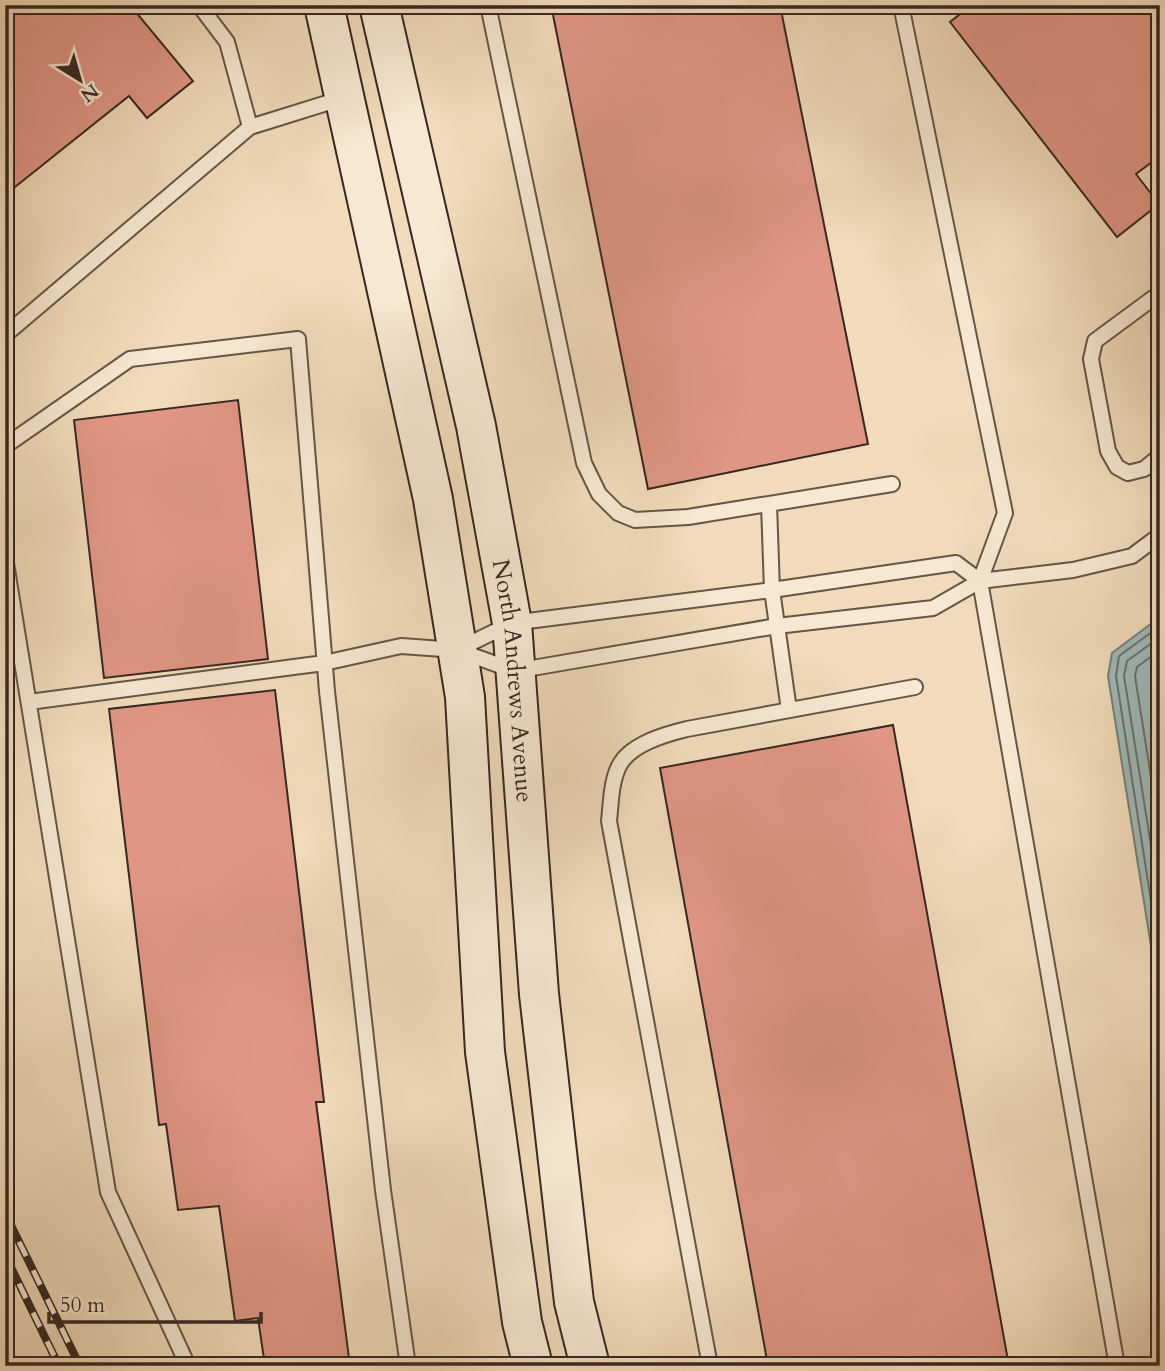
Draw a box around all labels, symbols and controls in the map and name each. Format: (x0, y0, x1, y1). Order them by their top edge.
north arrow (46, 46, 116, 116)
text: N (75, 77, 104, 108)
street label: North Andrews Avenue (484, 557, 542, 804)
scale bar (49, 1280, 261, 1324)
text: 50 m (60, 1291, 105, 1320)

